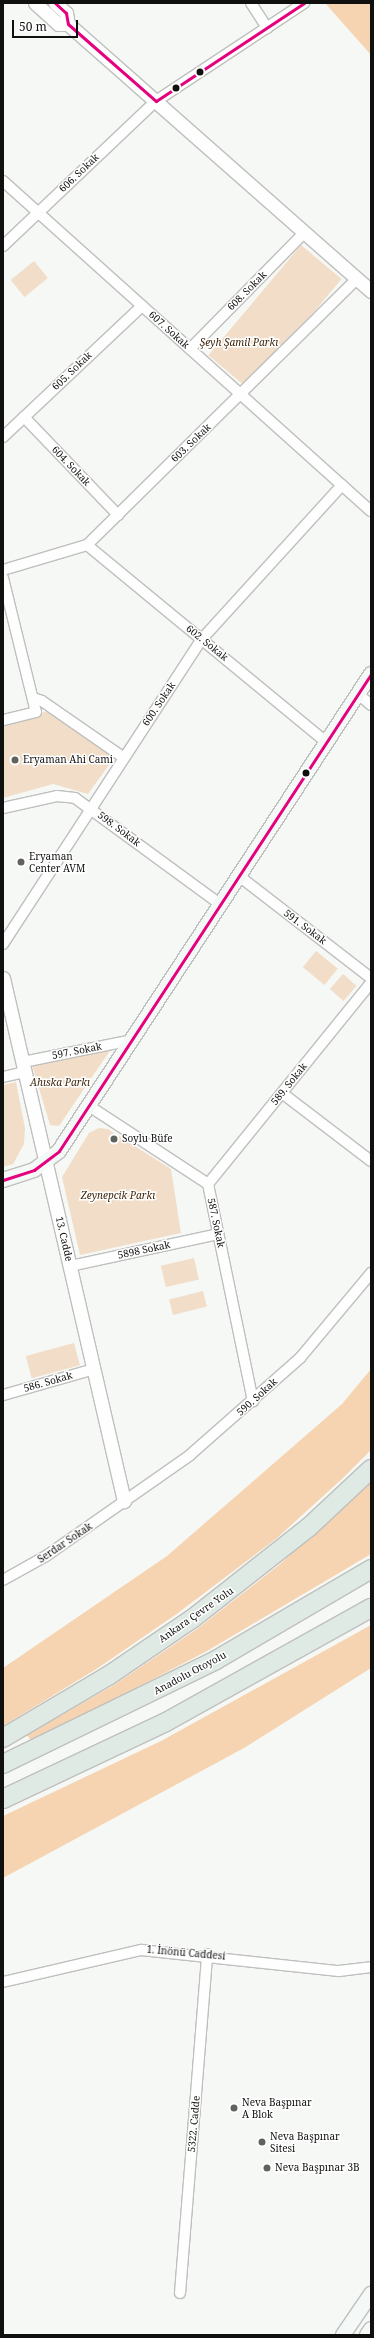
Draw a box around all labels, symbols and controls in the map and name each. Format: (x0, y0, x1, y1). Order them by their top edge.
scale bar (14, 12, 80, 38)
text: 50 m (19, 18, 47, 35)
unlabelled marker (195, 67, 205, 77)
unlabelled marker (171, 83, 181, 93)
street label: 606. Sokak (57, 151, 101, 195)
street label: 608. Sokak (225, 269, 269, 313)
street label: 607. Sokak (146, 309, 192, 351)
park label: Şeyh Şamil Parkı (200, 337, 278, 349)
street label: 605. Sokak (50, 349, 94, 393)
street label: 603. Sokak (169, 421, 213, 465)
street label: 604. Sokak (49, 444, 93, 488)
street label: 602. Sokak (184, 622, 230, 664)
street label: 600. Sokak (140, 680, 178, 728)
place label: Eryaman Ahi Cami (23, 754, 113, 766)
marker: Eryaman Ahi Cami (10, 755, 20, 765)
unlabelled marker (301, 768, 311, 778)
street label: 598. Sokak (95, 809, 143, 849)
place label: Eryaman Center AVM (29, 850, 85, 874)
marker: Eryaman Center AVM (16, 857, 26, 867)
street label: 591. Sokak (281, 907, 329, 947)
street label: 597. Sokak (51, 1040, 103, 1062)
street label: 589. Sokak (268, 1061, 310, 1107)
park label: Ahıska Parkı (30, 1077, 90, 1089)
place label: Soylu Büfe (122, 1133, 173, 1145)
marker: Soylu Büfe (109, 1134, 119, 1144)
park label: Zeynepcik Parkı (81, 1190, 155, 1202)
street label: 587. Sokak (205, 1197, 227, 1249)
street label: 13. Cadde (53, 1215, 75, 1263)
street label: 5898 Sokak (117, 1239, 171, 1261)
street label: 586. Sokak (22, 1369, 74, 1395)
street label: 590. Sokak (234, 1376, 280, 1418)
street label: Serdar Sokak (35, 1520, 95, 1566)
street label: Ankara Çevre Yolu (156, 1585, 236, 1645)
street label: Anadolu Otoyolu (152, 1649, 228, 1697)
street label: 1. İnönü Caddesi (146, 1944, 226, 1962)
street label: 5322. Cadde (186, 2095, 202, 2153)
place label: Neva Başpınar A Blok (242, 2096, 312, 2120)
marker: Neva Başpınar A Blok (229, 2103, 239, 2113)
place label: Neva Başpınar Sitesi (270, 2130, 340, 2154)
marker: Neva Başpınar Sitesi (257, 2137, 267, 2147)
place label: Neva Başpınar 3B (275, 2162, 360, 2174)
marker: Neva Başpınar 3B (262, 2163, 272, 2173)

